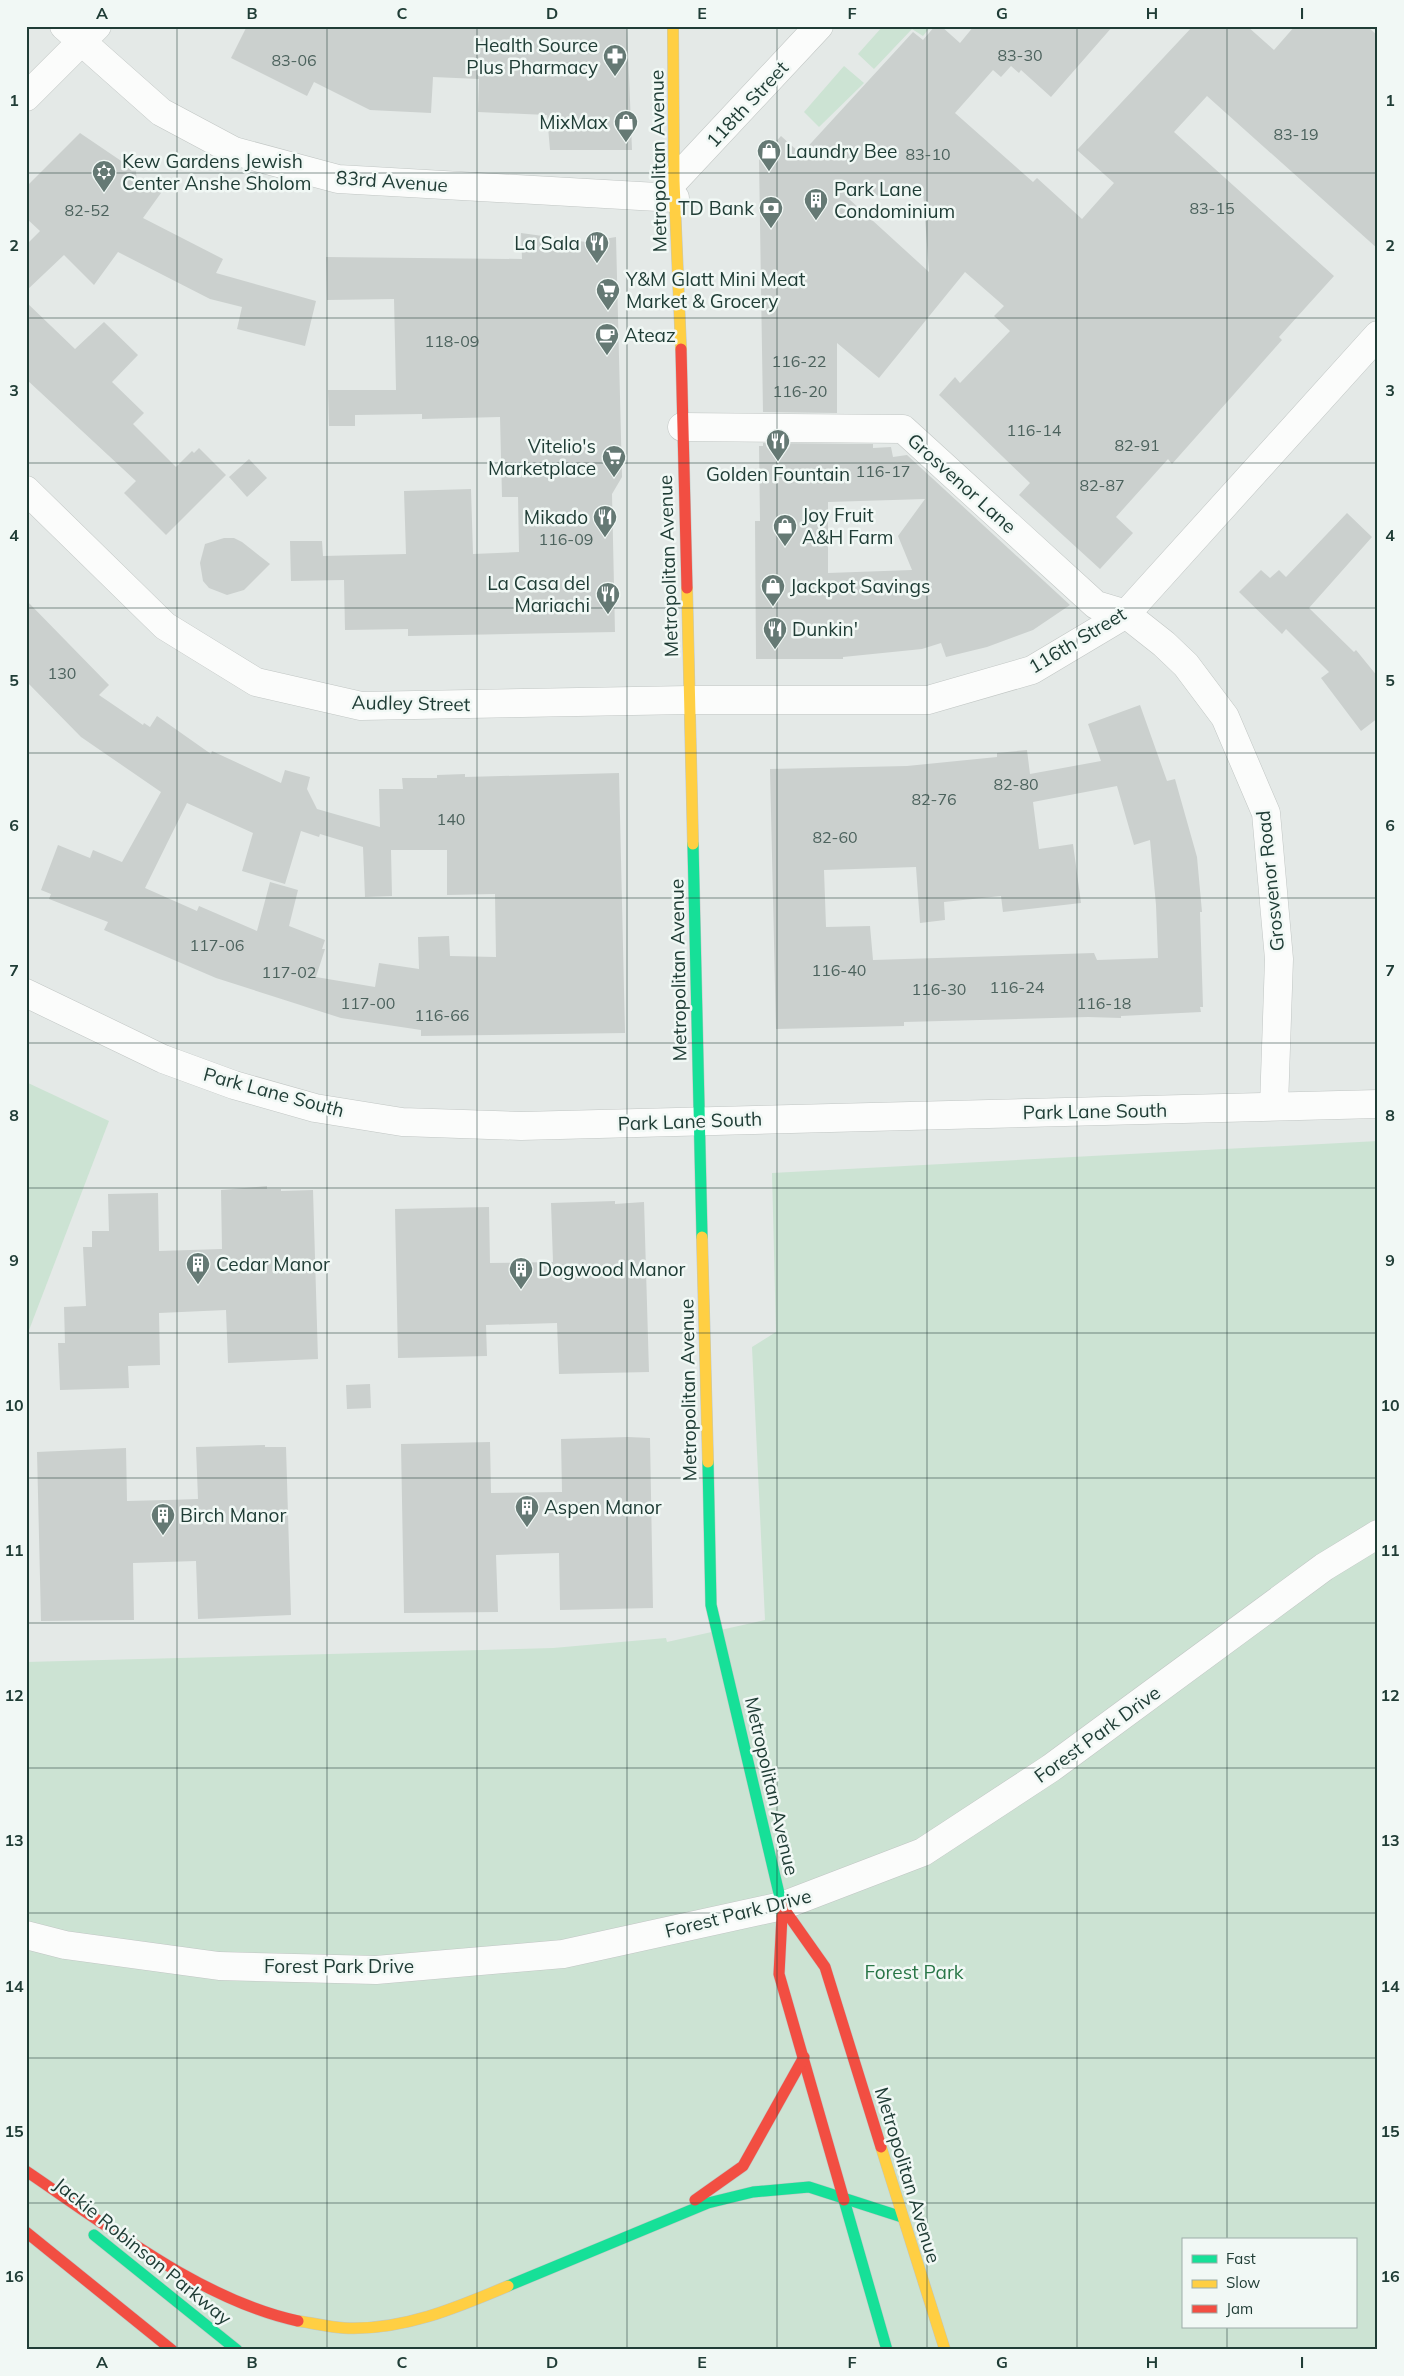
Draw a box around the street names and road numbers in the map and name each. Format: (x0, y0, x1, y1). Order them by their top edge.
street label: 118th Street (701, 56, 793, 152)
street label: Metropolitan Avenue (644, 70, 672, 252)
street label: 83rd Avenue (335, 165, 449, 197)
street label: Grosvenor Lane (903, 428, 1021, 538)
street label: Metropolitan Avenue (653, 474, 683, 658)
street label: 116th Street (1024, 601, 1130, 678)
street label: Audley Street (351, 690, 471, 716)
street label: Grosvenor Road (1251, 809, 1289, 953)
street label: Metropolitan Avenue (664, 879, 692, 1061)
street label: Park Lane South (201, 1062, 347, 1122)
street label: Park Lane South (1023, 1098, 1167, 1124)
street label: Park Lane South (617, 1106, 763, 1136)
street label: Metropolitan Avenue (674, 1299, 702, 1481)
street label: Forest Park Drive (1029, 1680, 1165, 1788)
street label: Metropolitan Avenue (740, 1694, 804, 1878)
street label: Forest Park Drive (662, 1883, 814, 1943)
street label: Forest Park Drive (264, 1954, 414, 1978)
street label: Metropolitan Avenue (870, 2084, 946, 2266)
street label: Jackie Robinson Parkway (49, 2172, 237, 2330)

